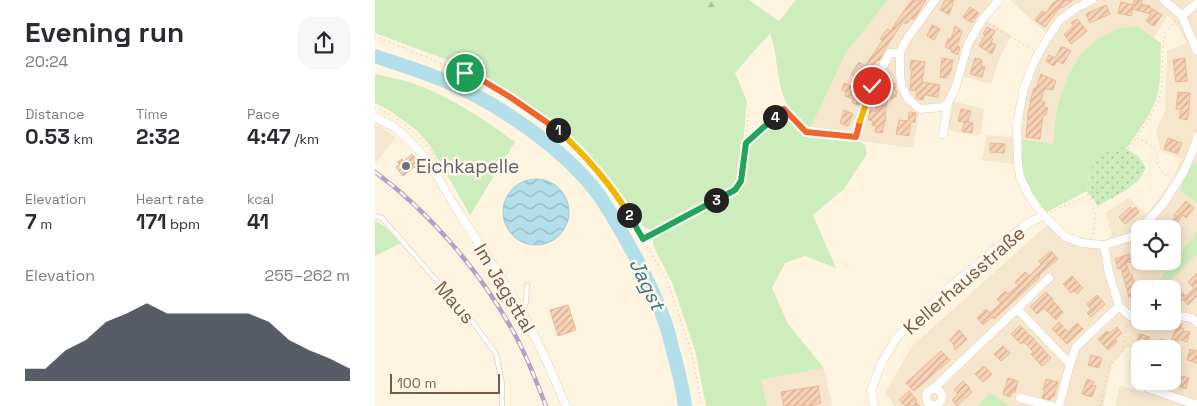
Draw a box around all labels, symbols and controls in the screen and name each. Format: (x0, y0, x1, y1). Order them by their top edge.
text: Evening run (25, 14, 184, 50)
button: share (298, 17, 350, 69)
text: 20:24 (25, 51, 68, 72)
pin (444, 52, 486, 94)
icon: arrive (451, 59, 479, 87)
pin (851, 65, 893, 107)
icon: check (858, 72, 886, 100)
pin: 4 (763, 104, 787, 130)
text: Distance (25, 105, 85, 123)
text: Time (136, 105, 168, 123)
text: Pace (247, 105, 280, 123)
text: 4 (771, 108, 780, 126)
pin: 1 (545, 118, 571, 142)
text: 1 (555, 121, 562, 139)
text: 0.53 (25, 123, 70, 150)
text: 2:32 (136, 123, 180, 150)
text: 4:47 (247, 123, 291, 150)
text: km (70, 130, 93, 148)
text: /km (291, 130, 319, 148)
place label: Eichkapelle (416, 154, 519, 179)
marker: Eichkapelle (400, 160, 412, 172)
pin: 3 (703, 188, 729, 212)
text: Elevation (25, 190, 86, 208)
text: Heart rate (136, 190, 204, 208)
text: kcal (247, 190, 274, 208)
text: 3 (712, 191, 721, 209)
pin: 2 (617, 202, 641, 228)
text: 2 (625, 206, 634, 224)
text: 7 (25, 208, 37, 235)
text: 171 (136, 208, 166, 235)
text: 41 (247, 208, 269, 235)
text: m (37, 215, 52, 233)
text: bpm (166, 215, 200, 233)
map controls (1131, 220, 1181, 390)
button: locate (1131, 220, 1181, 270)
street label: Kellerhausstraße (898, 221, 1031, 340)
street label: Im Jagsttal (468, 239, 541, 338)
water label: Jagst (623, 254, 672, 316)
text: Elevation (25, 265, 95, 286)
text: 255–262 m (265, 265, 350, 286)
street label: Maus (429, 276, 480, 329)
button: + (1131, 280, 1181, 330)
button: − (1131, 340, 1181, 390)
scale bar (390, 371, 500, 394)
text: 100 m (397, 374, 436, 392)

